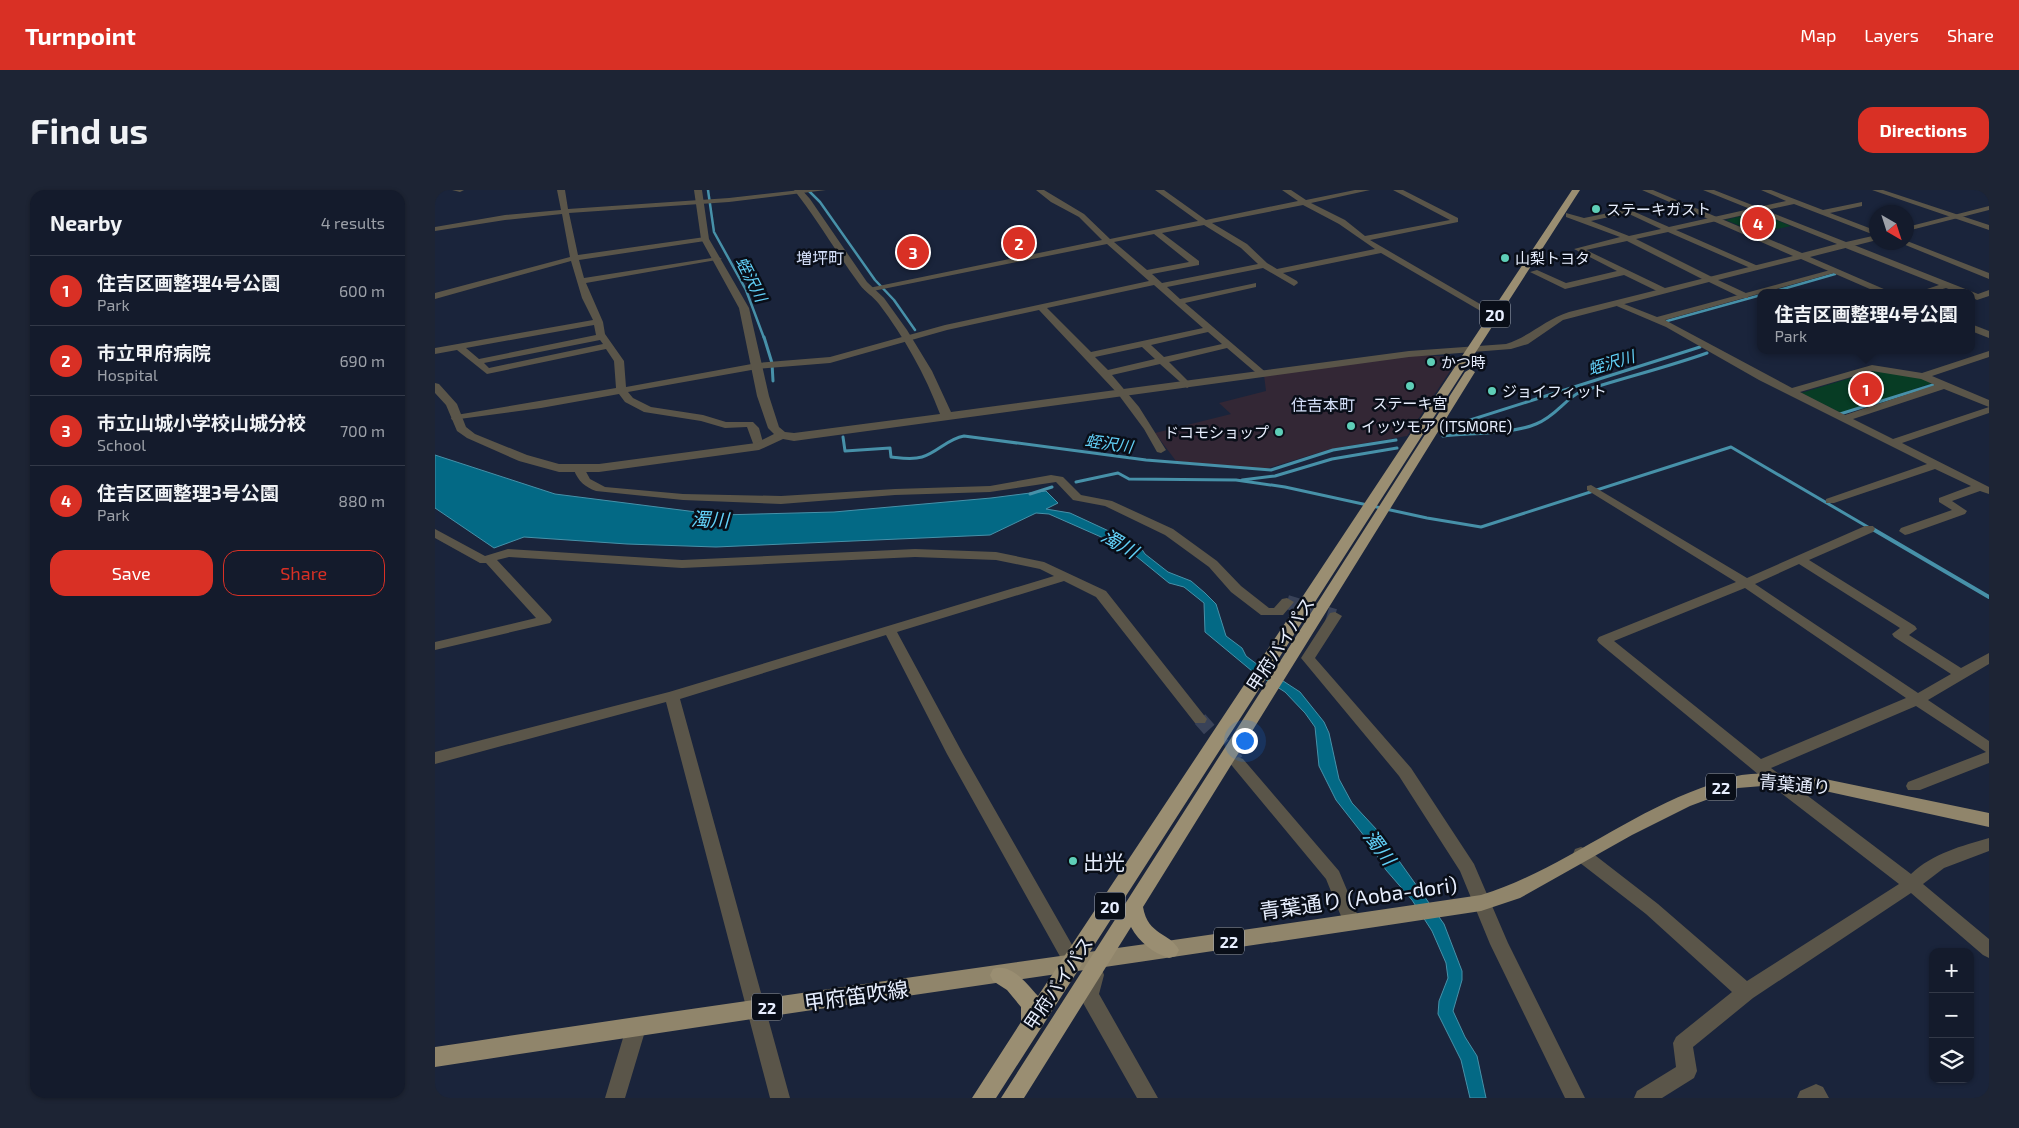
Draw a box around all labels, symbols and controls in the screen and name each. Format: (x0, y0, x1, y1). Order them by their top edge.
text: Turnpoint (25, 21, 136, 50)
text: Map (1800, 24, 1836, 46)
text: Layers (1864, 24, 1919, 46)
text: Share (1947, 24, 1994, 46)
button: Directions (1858, 107, 1989, 153)
text: Find us (30, 109, 148, 151)
place label: ステーキガスト (1606, 200, 1711, 218)
marker: ステーキガスト (1590, 203, 1602, 215)
pin: 4 (1742, 204, 1774, 242)
north arrow (1869, 205, 1914, 250)
text: Nearby (50, 210, 122, 235)
text: 4 results (321, 213, 385, 232)
pin: 2 (1003, 224, 1035, 262)
pin: 3 (897, 233, 929, 271)
district label: 増坪町 (796, 248, 844, 267)
place label: 山梨トヨタ (1515, 249, 1590, 267)
marker: 山梨トヨタ (1499, 252, 1511, 264)
water label: 蛭沢川 (733, 253, 772, 306)
text: 住吉区画整理4号公園 (97, 271, 280, 294)
text: 1 (63, 281, 69, 300)
text: 600 m (339, 281, 385, 300)
popup (1757, 289, 1975, 354)
text: Park (97, 295, 130, 314)
road number: 20 (1480, 300, 1510, 328)
text: 住吉区画整理4号公園 (1774, 302, 1958, 325)
text: Park (1774, 326, 1807, 345)
text: 市立甲府病院 (97, 341, 211, 364)
water label: 蛭沢川 (1585, 345, 1639, 378)
text: 2 (61, 351, 71, 370)
text: 690 m (339, 351, 385, 370)
place label: かつ時 (1441, 353, 1486, 371)
marker: かつ時 (1425, 356, 1437, 368)
text: Hospital (97, 365, 158, 384)
pin: 1 (1850, 370, 1882, 408)
marker: ステーキ宮 (1404, 380, 1416, 392)
place label: ジョイフィット (1502, 382, 1607, 400)
marker: ジョイフィット (1486, 385, 1498, 397)
place label: ステーキ宮 (1372, 394, 1448, 412)
district label: 住吉本町 (1291, 395, 1355, 414)
text: 市立山城小学校山城分校 (97, 411, 306, 434)
place label: イッツモア (ITSMORE) (1361, 417, 1512, 435)
marker: イッツモア (ITSMORE) (1345, 420, 1357, 432)
text: 3 (61, 421, 71, 440)
text: 700 m (340, 421, 385, 440)
place label: ドコモショップ (1164, 423, 1269, 441)
marker: ドコモショップ (1273, 426, 1285, 438)
water label: 蛭沢川 (1084, 430, 1136, 456)
text: School (97, 435, 146, 454)
text: 住吉区画整理3号公園 (97, 481, 279, 504)
text: 4 (61, 491, 71, 510)
text: 880 m (338, 491, 385, 510)
text: Park (97, 505, 130, 524)
water label: 濁川 (691, 507, 731, 531)
water label: 濁川 (1098, 523, 1144, 564)
button: Save (50, 550, 213, 596)
button: Share (223, 550, 385, 596)
street label: 甲府バイパス (1241, 593, 1319, 695)
your location (1232, 728, 1258, 754)
street label: 青葉通り (1758, 770, 1832, 798)
road number: 22 (1706, 774, 1736, 800)
water label: 濁川 (1359, 825, 1402, 871)
place label: 出光 (1083, 849, 1125, 874)
marker: 出光 (1067, 855, 1079, 867)
street label: 青葉通り (Aoba-dori) (1258, 871, 1458, 923)
road number: 20 (1095, 892, 1125, 919)
road number: 22 (1214, 928, 1244, 954)
street label: 甲府バイパス (1019, 932, 1097, 1034)
map controls (1929, 948, 1974, 1083)
button: + (1929, 948, 1974, 993)
street label: 甲府笛吹線 (802, 975, 910, 1015)
button: − (1929, 993, 1974, 1038)
road number: 22 (752, 994, 782, 1020)
button: layers (1929, 1038, 1974, 1083)

